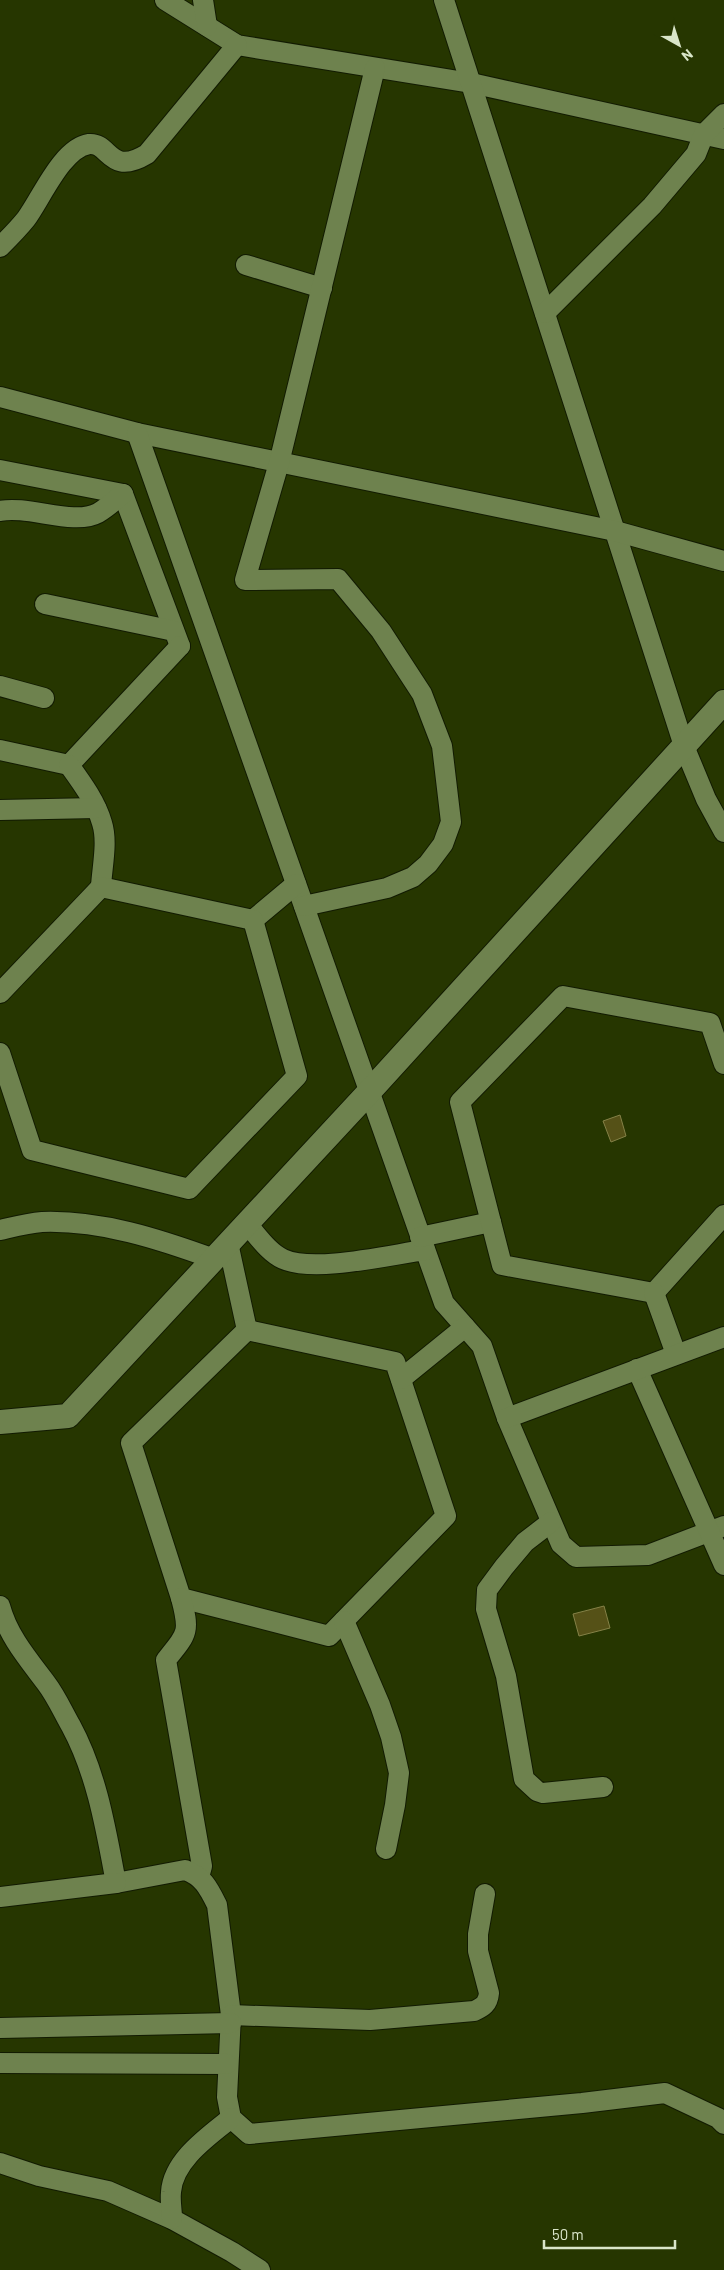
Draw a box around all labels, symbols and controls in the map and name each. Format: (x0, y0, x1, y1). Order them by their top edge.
north arrow (654, 20, 704, 70)
text: N (679, 46, 696, 65)
scale bar (544, 2218, 675, 2250)
text: 50 m (552, 2225, 584, 2243)

